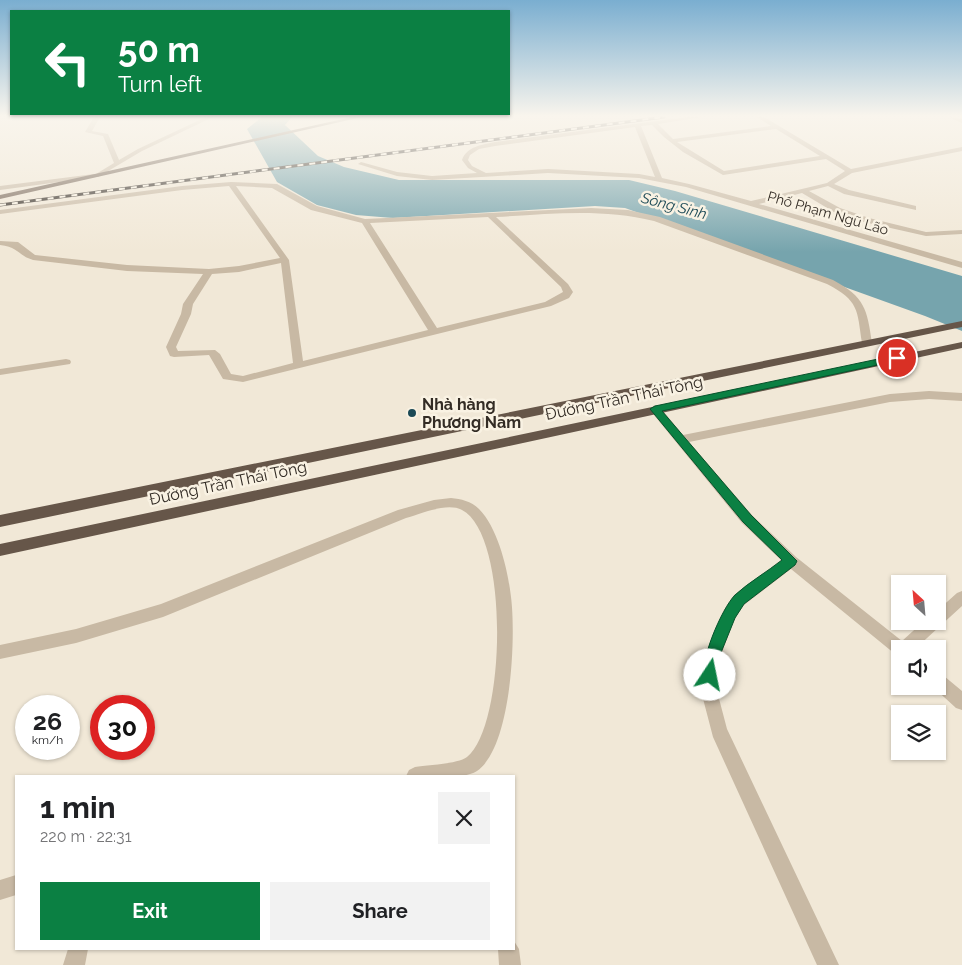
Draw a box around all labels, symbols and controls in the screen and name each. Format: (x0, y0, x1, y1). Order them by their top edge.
text: 50 m (118, 29, 200, 70)
icon: left (35, 30, 100, 95)
text: Turn left (118, 71, 202, 97)
water label: Sông Sinh (638, 188, 709, 223)
street label: Phố Phạm Ngũ Lão (766, 188, 890, 238)
pin (876, 337, 918, 379)
icon: arrive (883, 344, 911, 372)
street label: Đường Trần Thái Tông (543, 372, 705, 424)
place label: Nhà hàng Phương Nam (422, 395, 521, 432)
marker: Nhà hàng Phương Nam (406, 407, 418, 419)
street label: Đường Trần Thái Tông (147, 457, 309, 509)
north arrow (891, 575, 946, 630)
map controls (891, 575, 946, 760)
button: sound (891, 640, 946, 695)
position arrow (683, 648, 735, 700)
speed limit sign: 30 (90, 695, 155, 760)
button: layers (891, 705, 946, 760)
text: 26 (33, 706, 62, 736)
text: km/h (32, 733, 63, 747)
text: 1 min (40, 790, 116, 825)
button: close (438, 792, 490, 844)
text: 220 m · 22:31 (40, 827, 132, 846)
button: Exit (40, 882, 260, 940)
button: Share (270, 882, 490, 940)

